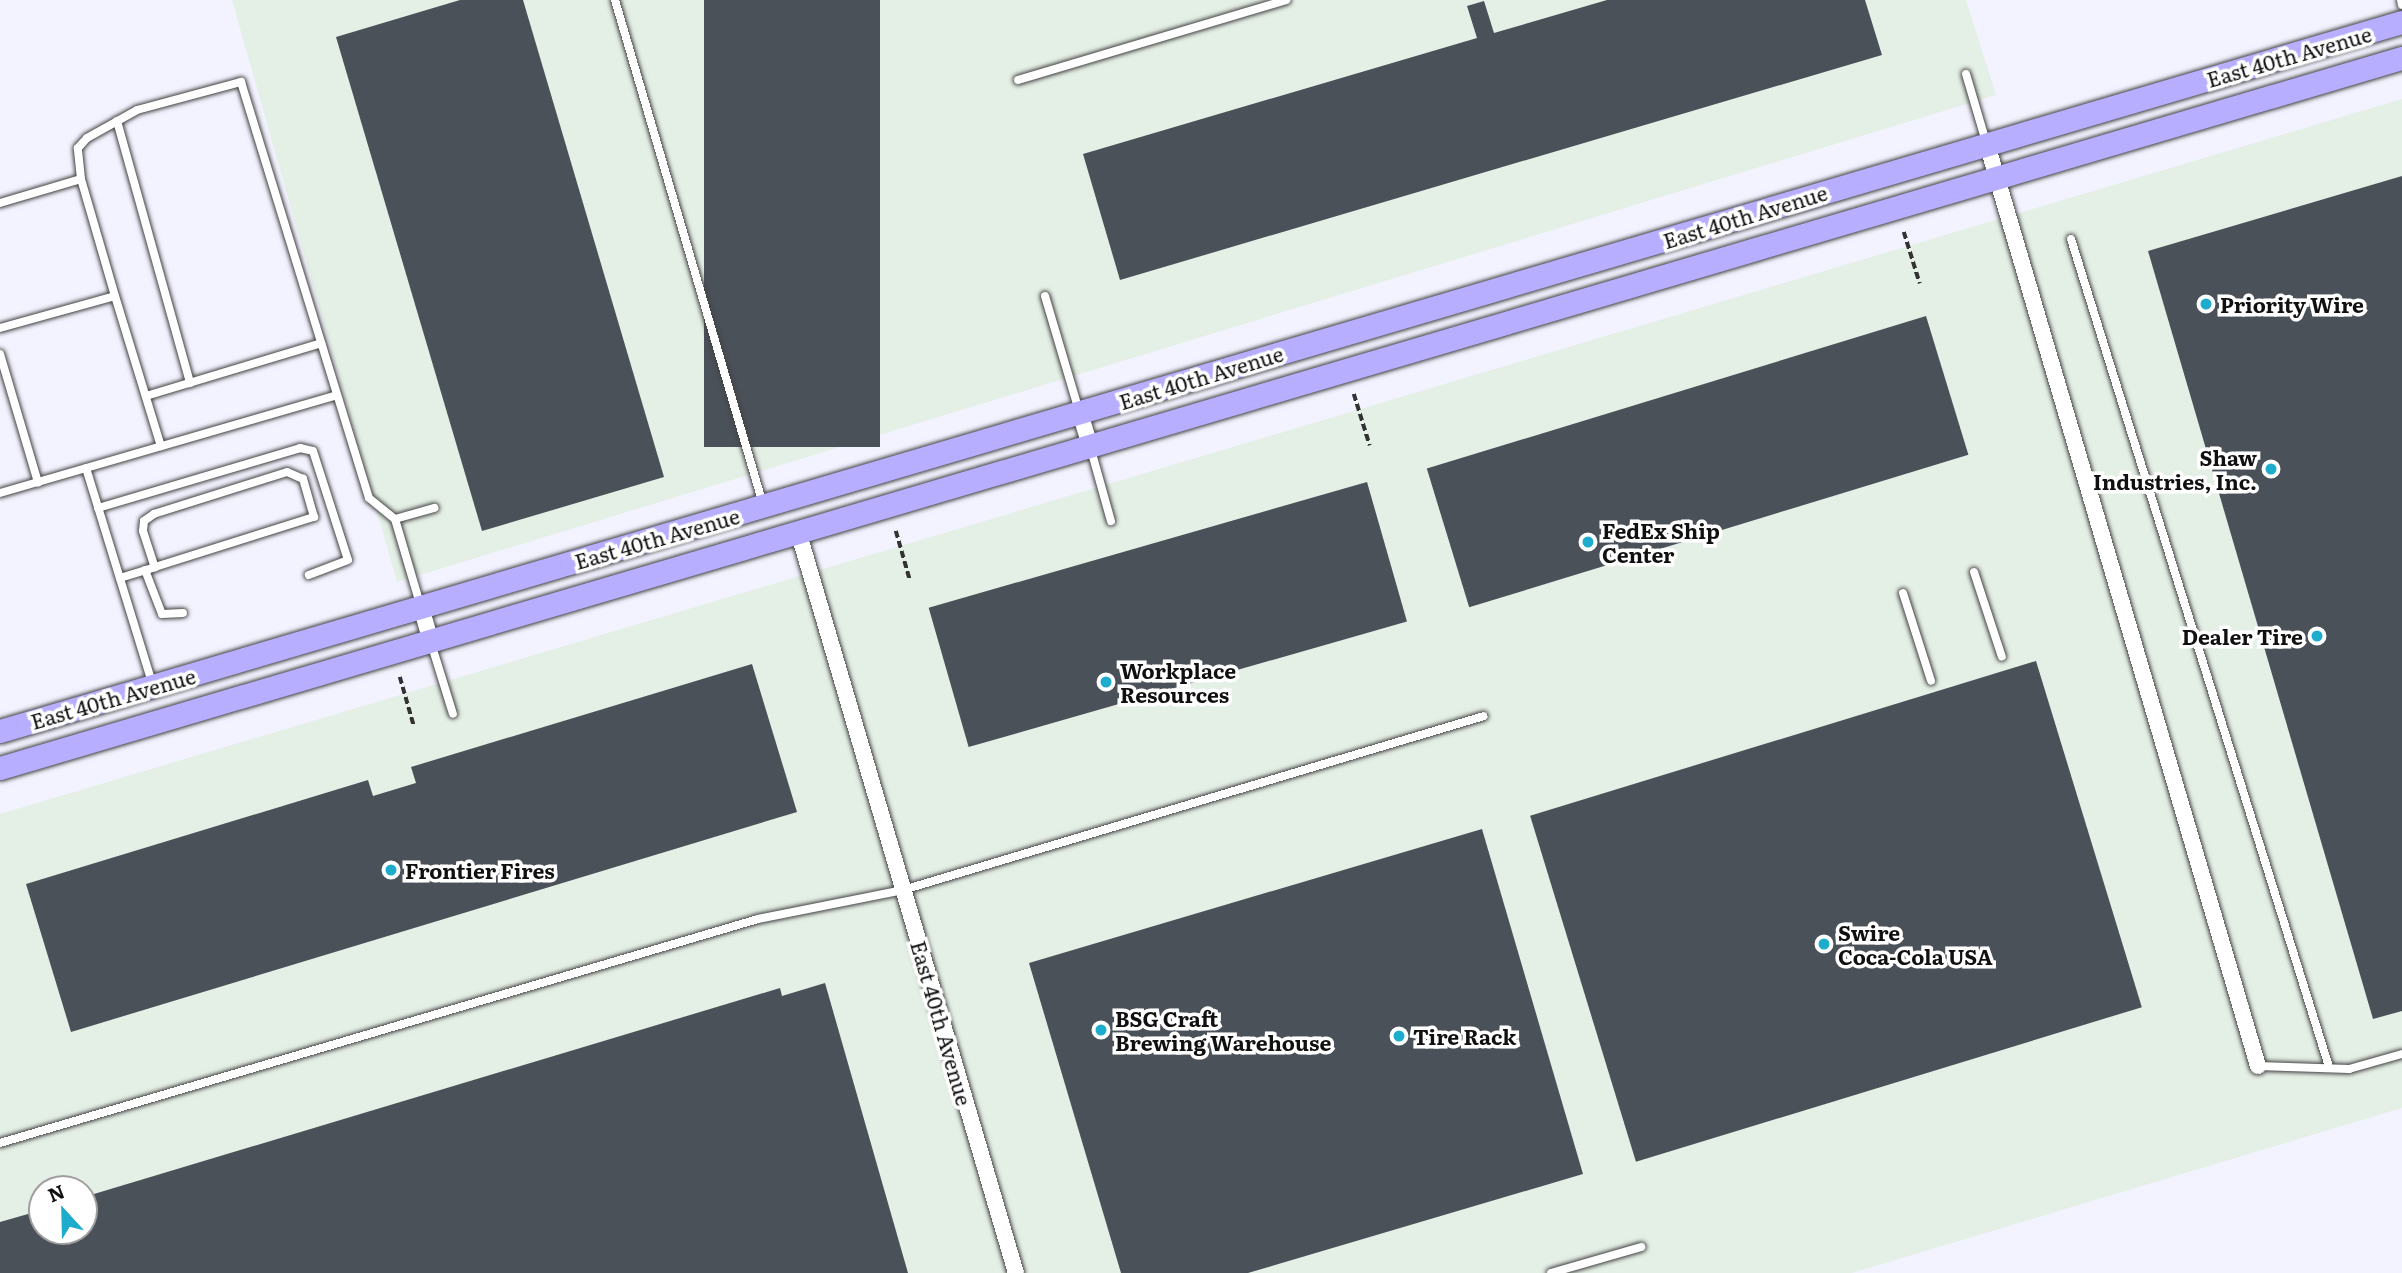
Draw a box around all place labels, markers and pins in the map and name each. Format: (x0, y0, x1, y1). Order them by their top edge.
place label: Priority Wire (2220, 291, 2364, 317)
marker: Priority Wire (2198, 296, 2214, 312)
place label: Shaw Industries, Inc. (2093, 444, 2257, 494)
marker: Shaw Industries, Inc. (2263, 461, 2279, 477)
place label: FedEx Ship Center (1602, 517, 1720, 567)
marker: FedEx Ship Center (1580, 534, 1596, 550)
place label: Dealer Tire (2182, 623, 2303, 649)
marker: Dealer Tire (2309, 628, 2325, 644)
place label: Workplace Resources (1120, 657, 1236, 707)
marker: Workplace Resources (1098, 674, 1114, 690)
place label: Frontier Fires (405, 857, 555, 883)
marker: Frontier Fires (383, 862, 399, 878)
place label: Swire Coca-Cola USA (1838, 919, 1993, 969)
marker: Swire Coca-Cola USA (1816, 936, 1832, 952)
place label: BSG Craft Brewing Warehouse (1115, 1005, 1331, 1055)
marker: BSG Craft Brewing Warehouse (1093, 1022, 1109, 1038)
place label: Tire Rack (1413, 1023, 1516, 1049)
marker: Tire Rack (1391, 1028, 1407, 1044)

